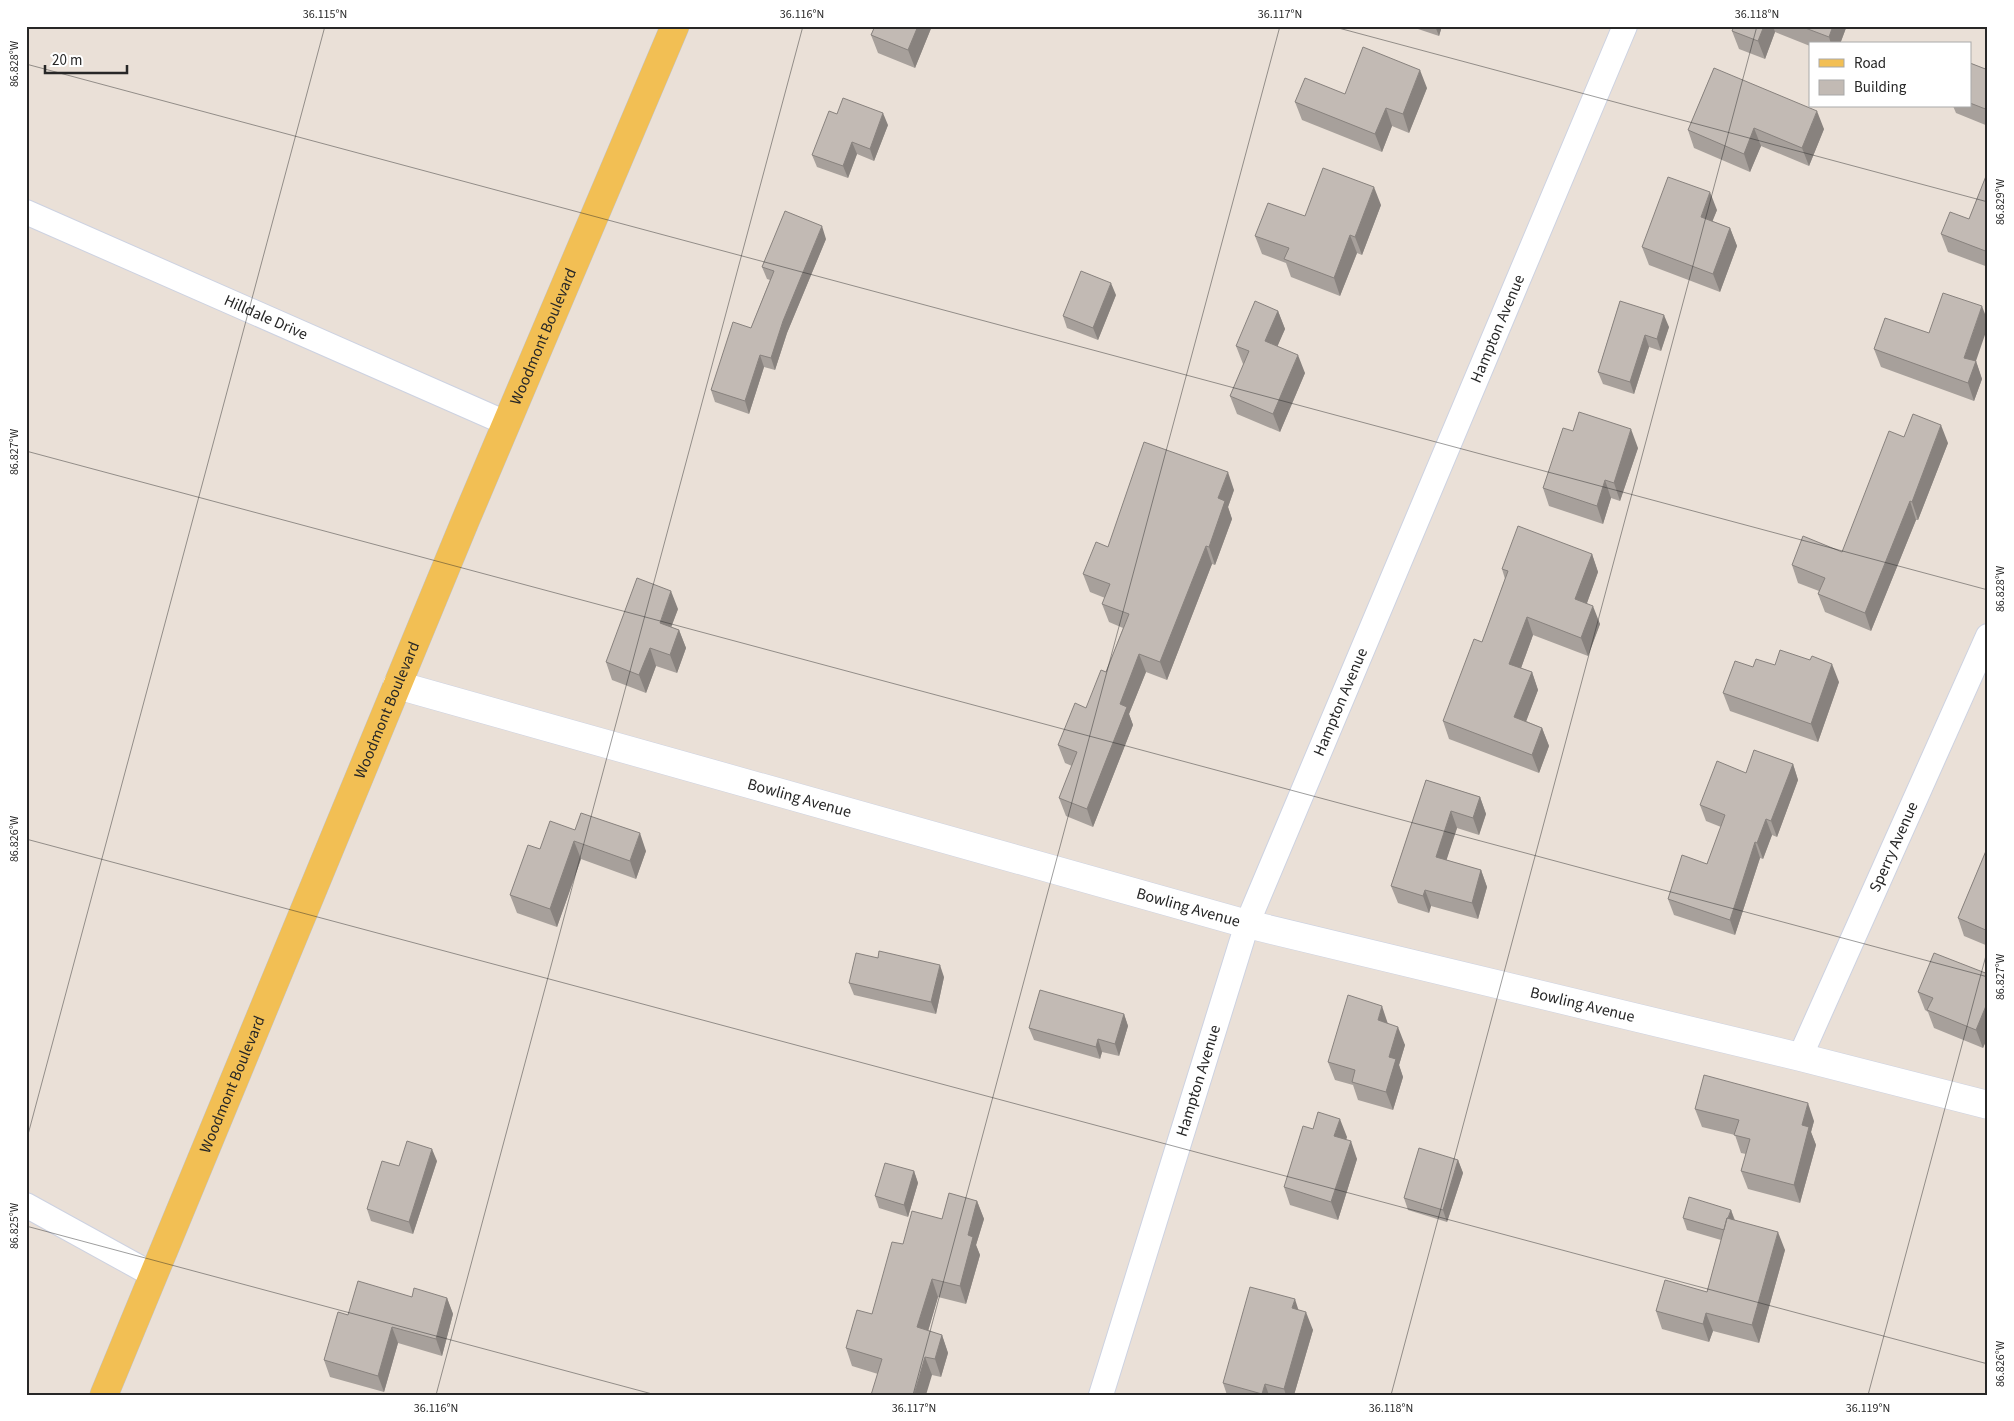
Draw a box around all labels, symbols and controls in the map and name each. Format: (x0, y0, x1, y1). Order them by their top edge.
text: 36.115°N (303, 6, 347, 23)
text: 36.116°N (780, 6, 824, 23)
text: 36.117°N (1258, 6, 1302, 23)
text: 36.118°N (1735, 6, 1779, 23)
text: 86.828°W (6, 40, 23, 87)
scale bar (45, 42, 128, 74)
legend (1809, 42, 1972, 108)
text: 20 m (52, 50, 82, 71)
text: Road (1854, 53, 1886, 74)
text: Building (1854, 77, 1907, 98)
text: 86.829°W (1992, 178, 2009, 225)
street label: Woodmont Boulevard (505, 265, 582, 408)
street label: Hampton Avenue (1465, 271, 1530, 386)
street label: Hilldale Drive (220, 289, 311, 346)
text: 86.827°W (6, 428, 23, 475)
text: 86.828°W (1992, 565, 2009, 612)
street label: Woodmont Boulevard (349, 638, 425, 782)
street label: Hampton Avenue (1308, 644, 1373, 760)
street label: Bowling Avenue (745, 773, 854, 823)
street label: Sperry Avenue (1864, 798, 1924, 896)
text: 86.826°W (6, 815, 23, 862)
street label: Bowling Avenue (1134, 882, 1243, 933)
text: 86.827°W (1992, 953, 2009, 1000)
street label: Bowling Avenue (1528, 981, 1637, 1028)
street label: Woodmont Boulevard (194, 1012, 270, 1156)
street label: Hampton Avenue (1171, 1022, 1226, 1139)
text: 86.825°W (6, 1202, 23, 1249)
text: 86.826°W (1992, 1340, 2009, 1387)
text: 36.116°N (414, 1400, 458, 1417)
text: 36.117°N (892, 1400, 936, 1417)
text: 36.118°N (1369, 1400, 1413, 1417)
text: 36.119°N (1846, 1400, 1890, 1417)

